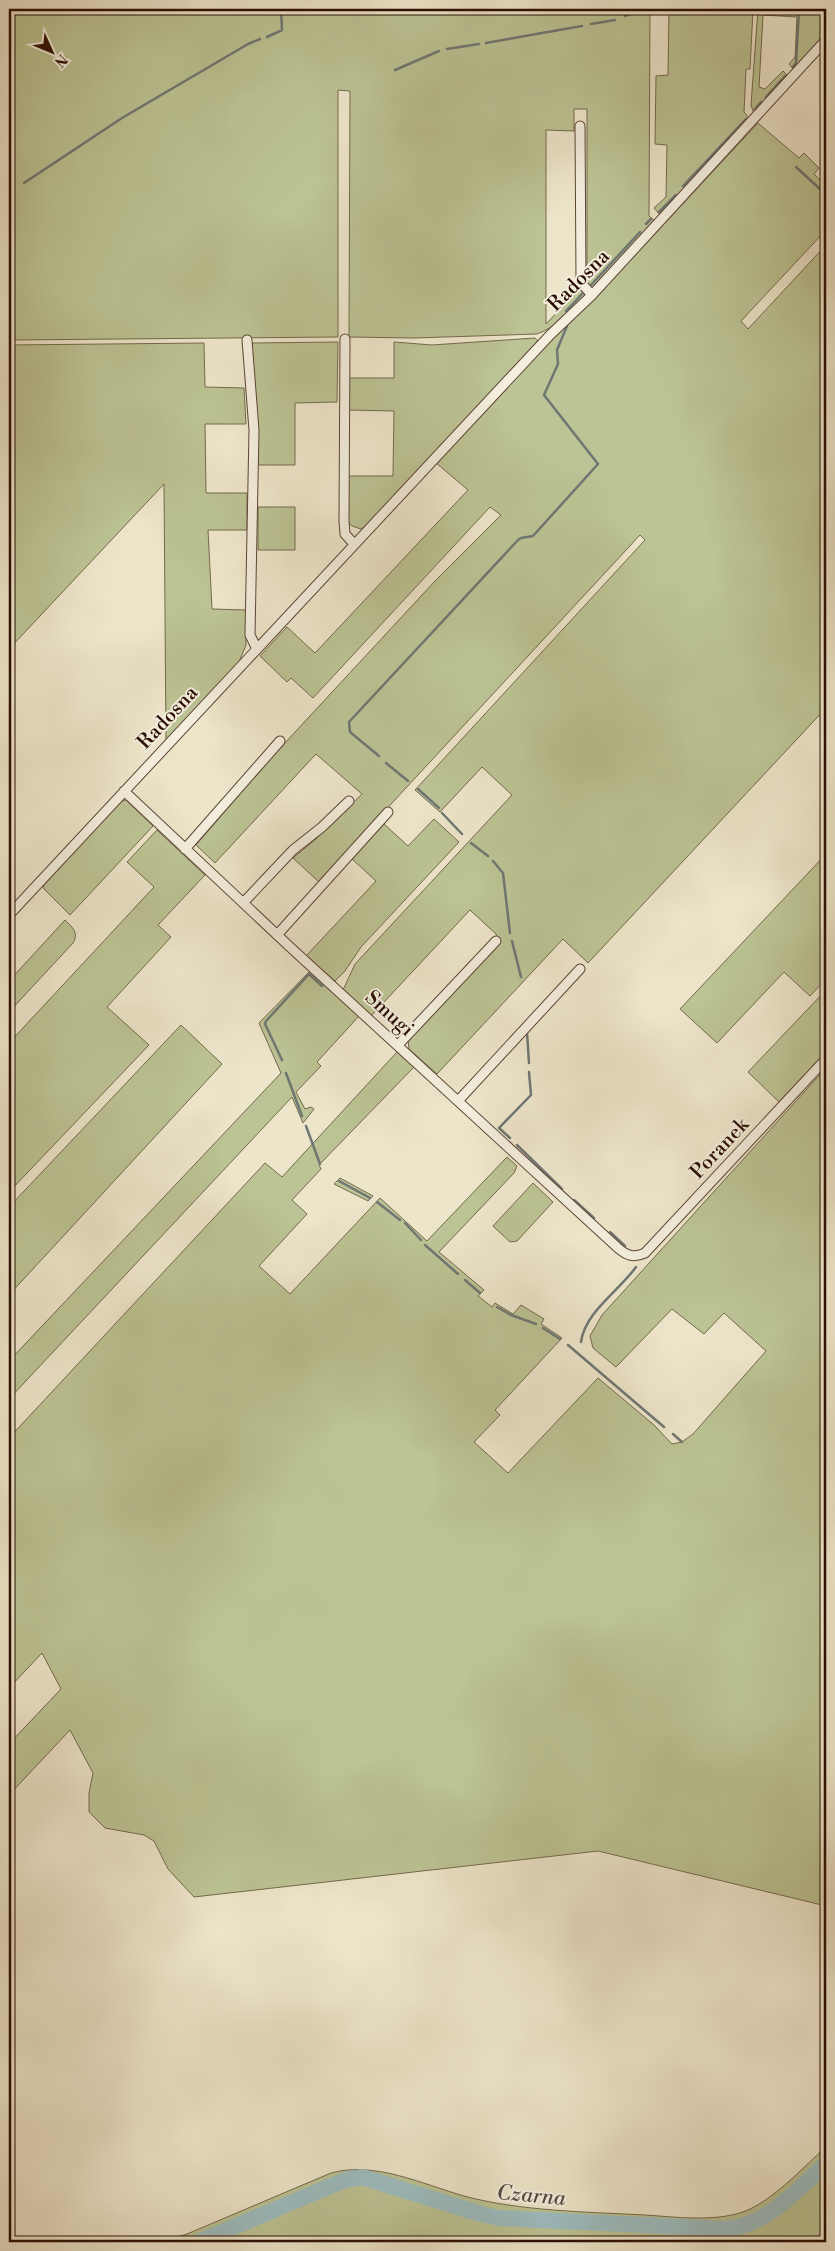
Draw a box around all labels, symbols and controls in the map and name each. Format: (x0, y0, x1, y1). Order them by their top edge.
north arrow (28, 28, 78, 78)
text: N (50, 50, 71, 71)
street label: Radosna (543, 244, 616, 317)
street label: Radosna (132, 680, 204, 755)
street label: Smugi (359, 986, 419, 1043)
street label: Poranek (685, 1112, 756, 1185)
water label: Czarna (496, 2180, 567, 2212)

